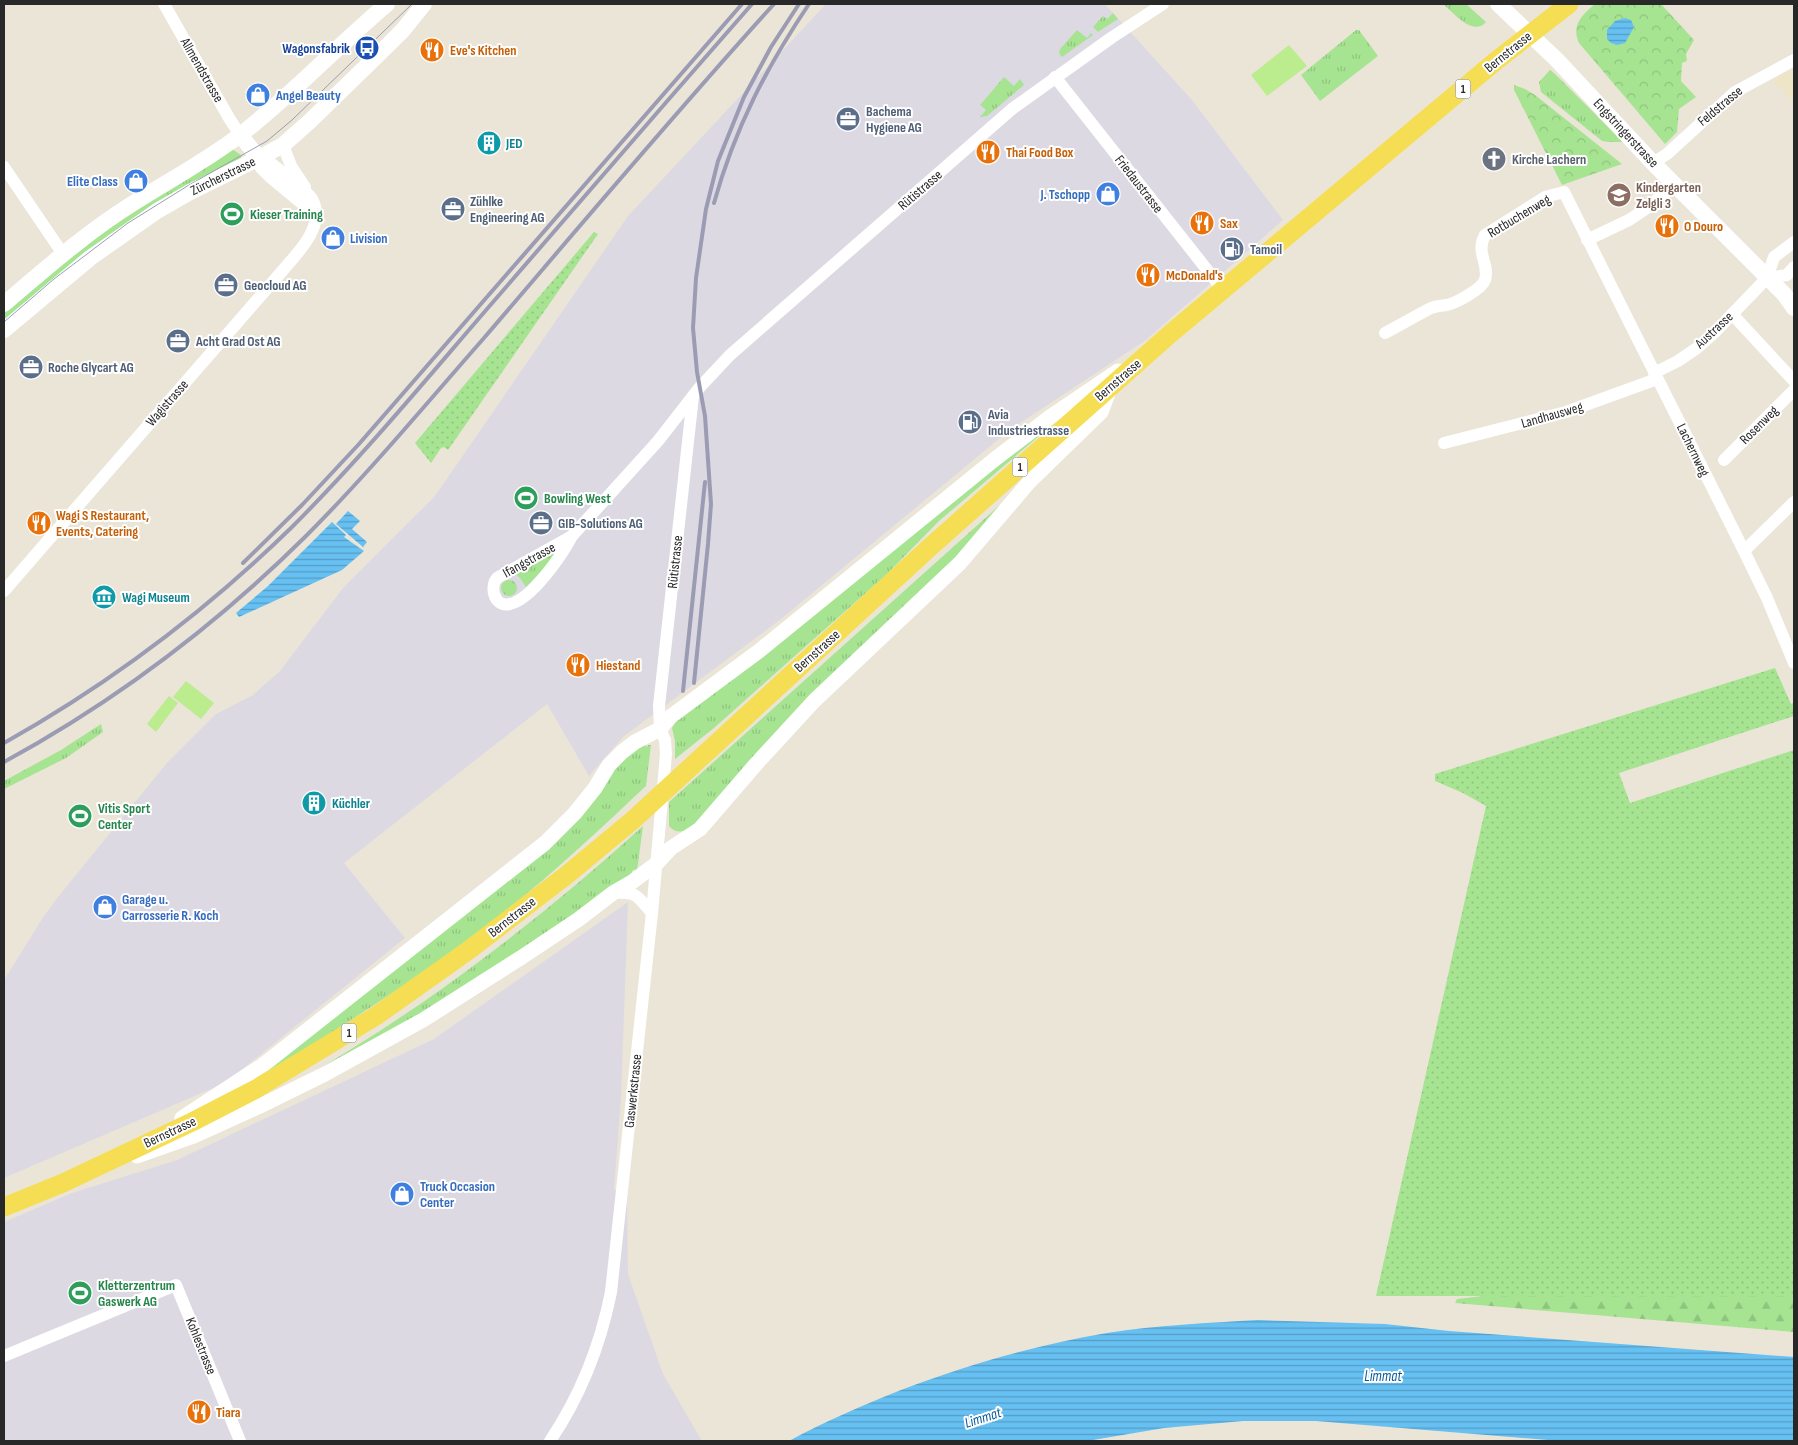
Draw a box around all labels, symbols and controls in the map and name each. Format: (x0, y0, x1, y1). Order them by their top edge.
street label: Bernstrasse (1481, 28, 1535, 76)
street label: Allmendstrasse (176, 34, 227, 105)
bus stop icon: Wagonsfabrik (354, 35, 380, 61)
restaurant icon: Eve's Kitchen (419, 37, 445, 63)
place label: Wagonsfabrik (282, 40, 350, 57)
place label: Eve's Kitchen (450, 42, 517, 59)
road number: 1 (1456, 80, 1470, 98)
shop icon: Angel Beauty (245, 82, 271, 108)
street label: Feldstrasse (1694, 82, 1746, 130)
place label: Angel Beauty (275, 87, 341, 104)
street label: Engstringerstrasse (1590, 95, 1662, 171)
place label: Bachema Hygiene AG (866, 103, 922, 136)
office icon: Bachema Hygiene AG (835, 106, 861, 132)
building icon: JED (476, 130, 502, 156)
place label: JED (505, 135, 522, 152)
restaurant icon: Thai Food Box (975, 139, 1001, 165)
place label: Thai Food Box (1006, 144, 1074, 161)
church icon: Kirche Lachern (1481, 146, 1507, 172)
place label: Kirche Lachern (1512, 151, 1586, 168)
street label: Friedaustrasse (1111, 152, 1167, 216)
street label: Zürcherstrasse (188, 153, 258, 199)
street label: Rütistrasse (894, 166, 946, 214)
shop icon: Elite Class (123, 168, 149, 194)
place label: Elite Class (67, 173, 118, 190)
place label: Kindergarten Zelgli 3 (1636, 179, 1701, 212)
shop icon: J. Tschopp (1095, 181, 1121, 207)
school or university icon: Kindergarten Zelgli 3 (1606, 182, 1632, 208)
place label: J. Tschopp (1040, 186, 1090, 203)
street label: Rotbuchenweg (1485, 190, 1554, 241)
place label: Zühlke Engineering AG (470, 193, 545, 226)
office icon: Zühlke Engineering AG (440, 196, 466, 222)
sports icon: Kieser Training (219, 201, 245, 227)
place label: Kieser Training (250, 206, 323, 223)
restaurant icon: Sax (1189, 210, 1215, 236)
restaurant icon: O Douro (1654, 213, 1680, 239)
place label: Sax (1220, 215, 1238, 232)
place label: O Douro (1684, 218, 1723, 235)
shop icon: Livision (320, 225, 346, 251)
place label: Livision (350, 230, 388, 247)
fuel station icon: Tamoil (1219, 236, 1245, 262)
place label: Tamoil (1250, 241, 1282, 258)
restaurant icon: McDonald's (1135, 262, 1161, 288)
place label: McDonald's (1166, 267, 1223, 284)
office icon: Geocloud AG (213, 272, 239, 298)
place label: Geocloud AG (244, 277, 307, 294)
street label: Austrasse (1691, 308, 1737, 353)
office icon: Acht Grad Ost AG (165, 328, 191, 354)
place label: Acht Grad Ost AG (195, 333, 281, 350)
office icon: Roche Glycart AG (18, 354, 44, 380)
street label: Bernstrasse (1091, 355, 1145, 405)
place label: Roche Glycart AG (48, 359, 134, 376)
street label: Wagistrasse (142, 376, 192, 430)
street label: Landhausweg (1519, 398, 1585, 432)
street label: Rosenweg (1736, 402, 1782, 448)
place label: Avia Industriestrasse (987, 406, 1069, 439)
fuel station icon: Avia Industriestrasse (957, 409, 983, 435)
street label: Lachernweg (1673, 421, 1713, 480)
road number: 1 (1012, 458, 1028, 477)
sports icon: Bowling West (513, 485, 539, 511)
place label: Bowling West (544, 490, 611, 507)
place label: Wagi S Restaurant, Events, Catering (56, 507, 149, 540)
restaurant icon: Wagi S Restaurant, Events, Catering (26, 510, 52, 536)
office icon: GIB-Solutions AG (528, 510, 554, 536)
place label: GIB-Solutions AG (558, 515, 643, 532)
street label: Rütistrasse (664, 535, 686, 589)
street label: Ifangstrasse (500, 539, 558, 581)
museum icon: Wagi Museum (91, 584, 117, 610)
place label: Wagi Museum (122, 589, 190, 606)
street label: Bernstrasse (791, 626, 843, 676)
restaurant icon: Hiestand (565, 652, 591, 678)
place label: Hiestand (596, 657, 640, 674)
building icon: Küchler (301, 790, 327, 816)
place label: Küchler (332, 795, 371, 812)
place label: Vitis Sport Center (98, 800, 151, 833)
sports icon: Vitis Sport Center (67, 803, 93, 829)
place label: Garage u. Carrosserie R. Koch (122, 891, 219, 924)
street label: Bernstrasse (485, 893, 539, 941)
shop icon: Garage u. Carrosserie R. Koch (92, 894, 118, 920)
road number: 1 (342, 1024, 356, 1042)
street label: Gaswerkstrasse (621, 1053, 645, 1129)
street label: Bernstrasse (141, 1112, 199, 1152)
place label: Truck Occasion Center (420, 1178, 495, 1211)
shop icon: Truck Occasion Center (389, 1181, 415, 1207)
place label: Kletterzentrum Gaswerk AG (98, 1277, 175, 1310)
sports icon: Kletterzentrum Gaswerk AG (67, 1280, 93, 1306)
street label: Kohlestrasse (182, 1315, 220, 1377)
water label: Limmat (1364, 1367, 1402, 1386)
restaurant icon: Tiara (186, 1399, 212, 1425)
water label: Limmat (962, 1403, 1004, 1433)
place label: Tiara (216, 1404, 241, 1421)

